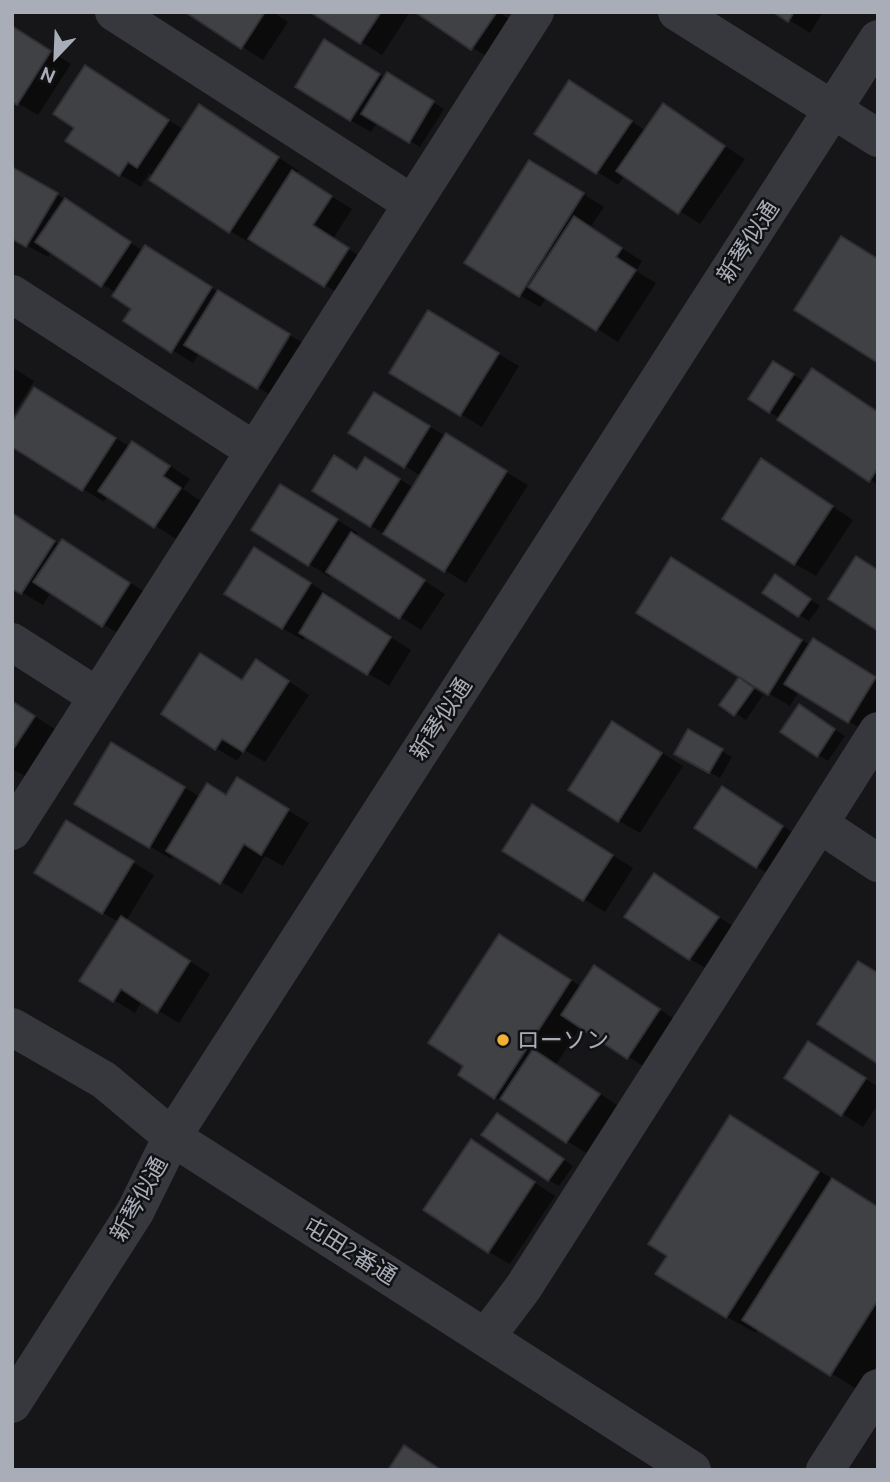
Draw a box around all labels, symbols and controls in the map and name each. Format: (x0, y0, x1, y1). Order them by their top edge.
north arrow (21, 21, 91, 91)
text: N (37, 62, 59, 88)
street label: 新琴似通 (711, 196, 785, 288)
street label: 新琴似通 (404, 673, 478, 765)
place label: ローソン (517, 1026, 609, 1054)
marker: ローソン (495, 1032, 511, 1048)
street label: 新琴似通 (105, 1152, 173, 1246)
street label: 屯田2番通 (298, 1211, 402, 1291)

